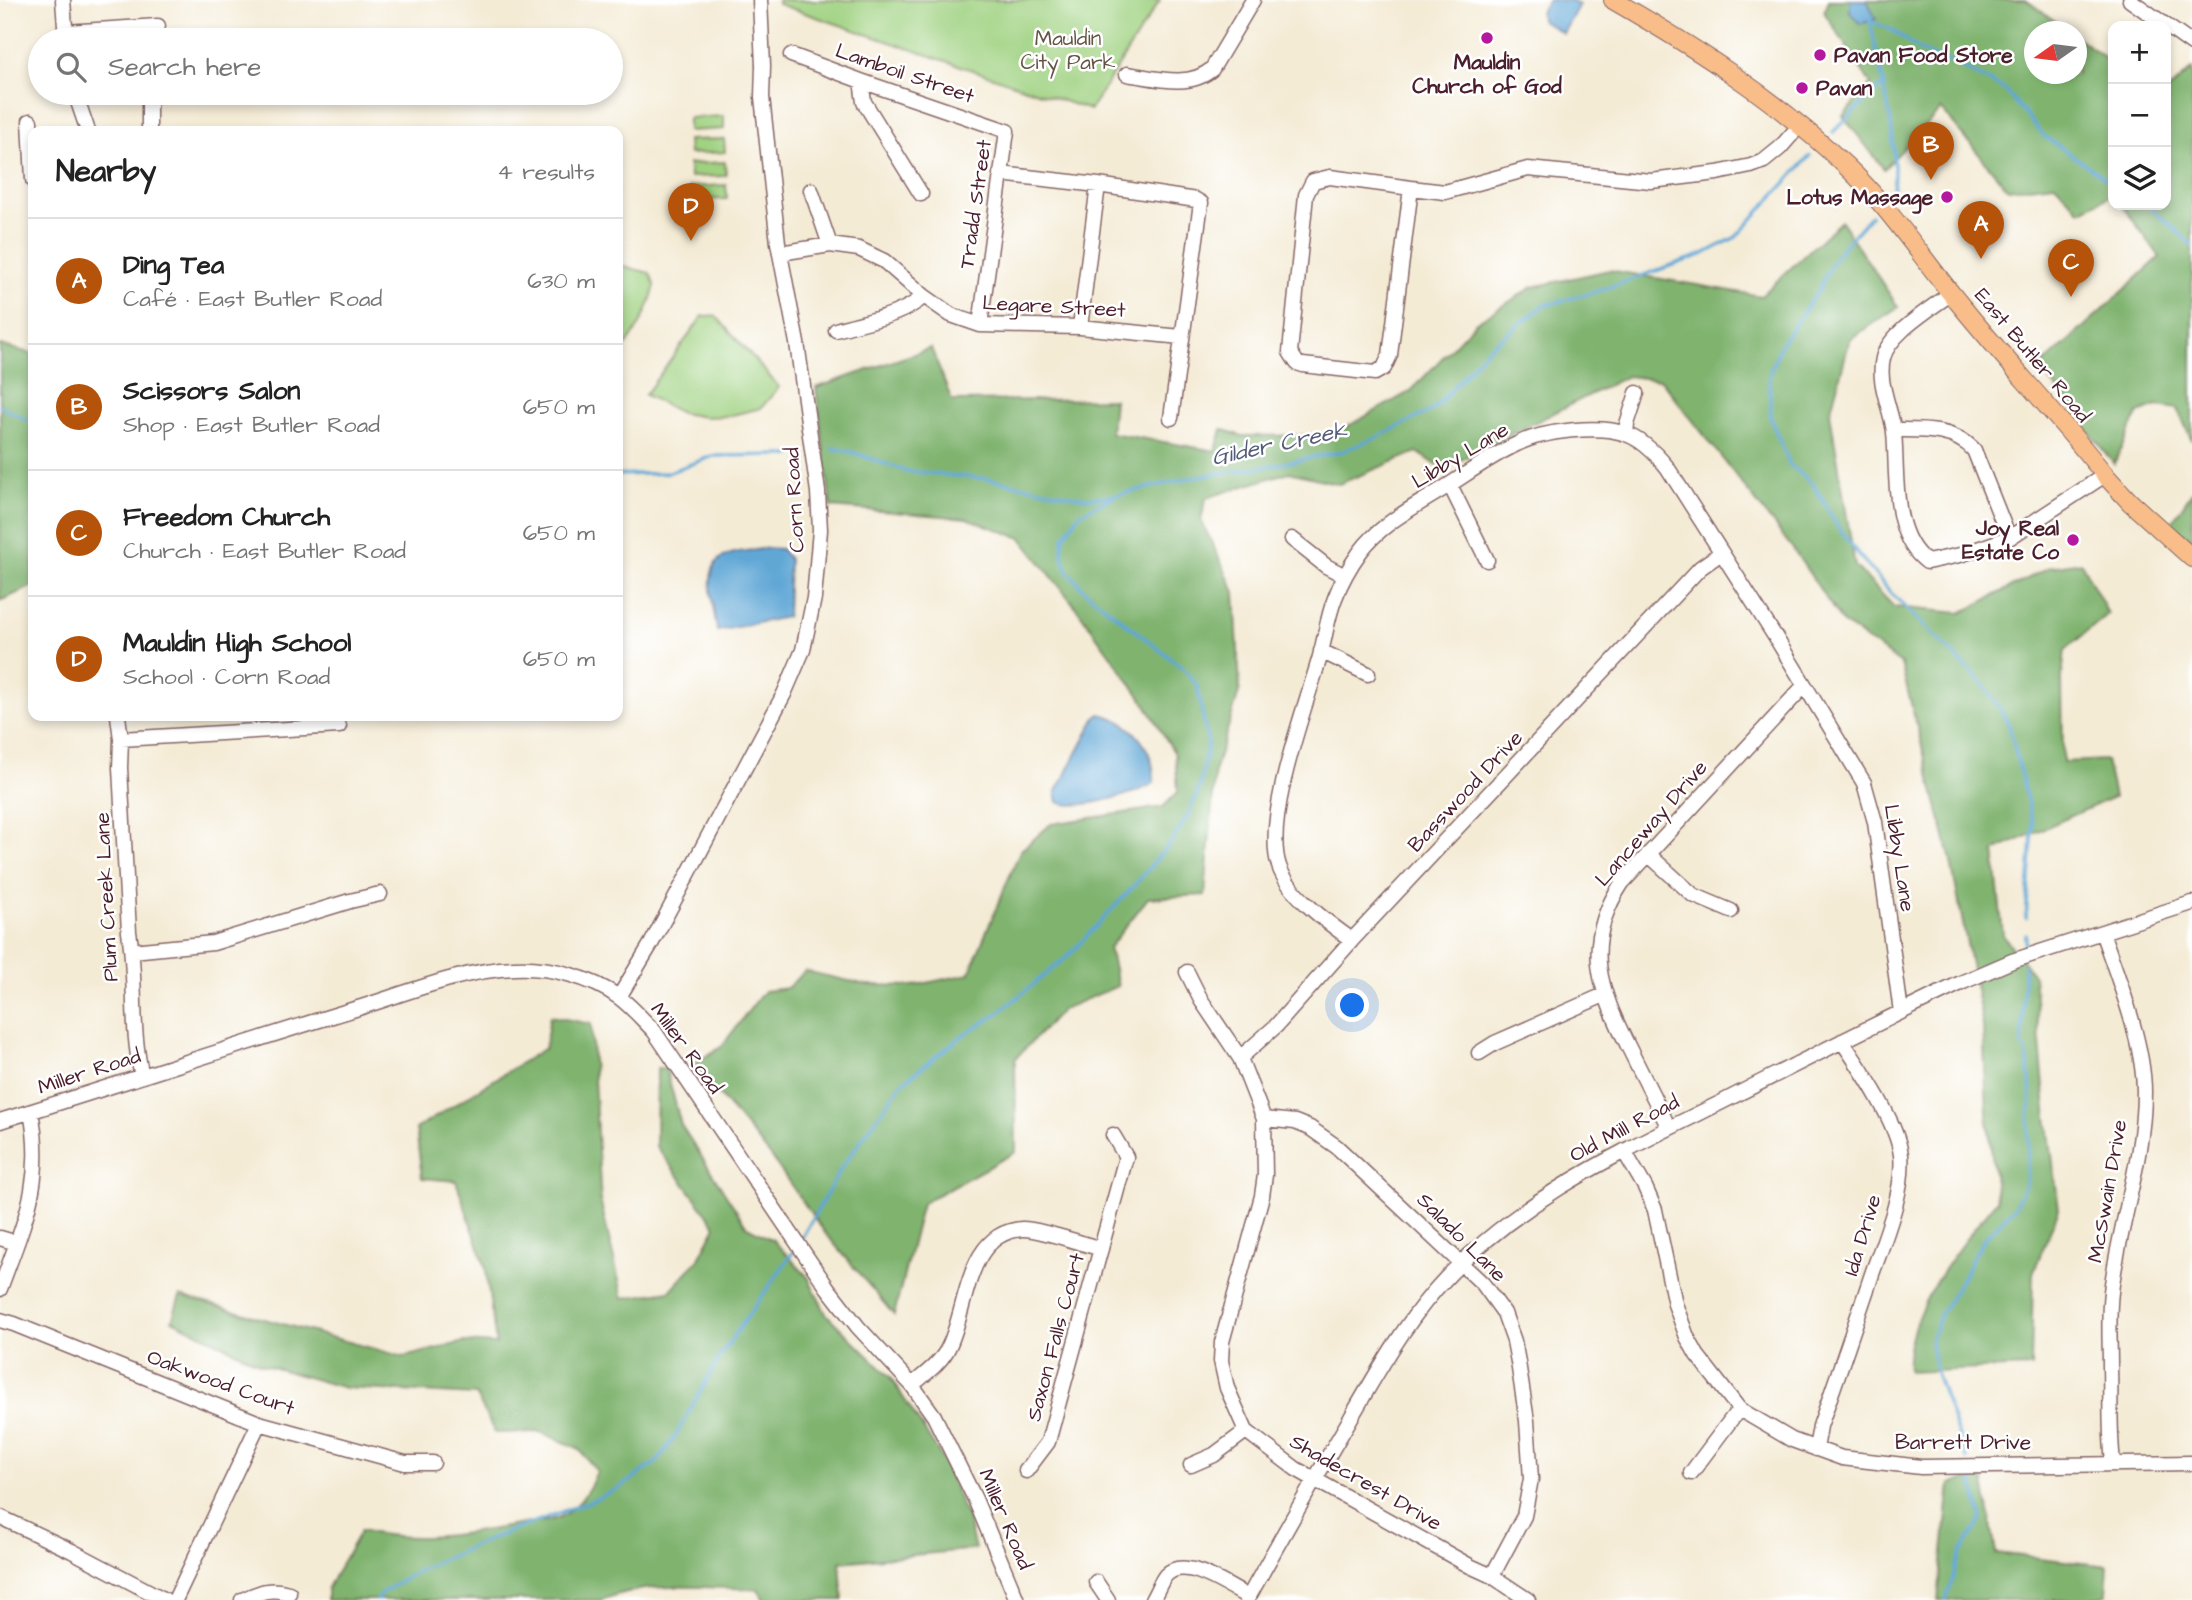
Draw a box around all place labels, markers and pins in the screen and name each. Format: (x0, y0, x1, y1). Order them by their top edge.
marker: Mauldin Church of God (1479, 30, 1495, 46)
place label: Pavan Food Store (1834, 41, 2013, 70)
marker: Pavan Food Store (1812, 47, 1828, 63)
place label: Mauldin Church of God (1412, 48, 1562, 101)
place label: Pavan (1816, 74, 1873, 103)
marker: Pavan (1794, 80, 1810, 96)
pin: B (1908, 122, 1954, 180)
pin: D (668, 183, 714, 241)
place label: Lotus Massage (1787, 183, 1934, 214)
marker: Lotus Massage (1939, 189, 1955, 205)
pin: A (1958, 201, 2004, 259)
pin: C (2048, 239, 2094, 297)
place label: Joy Real Estate Co (1962, 514, 2060, 567)
marker: Joy Real Estate Co (2065, 532, 2081, 548)

